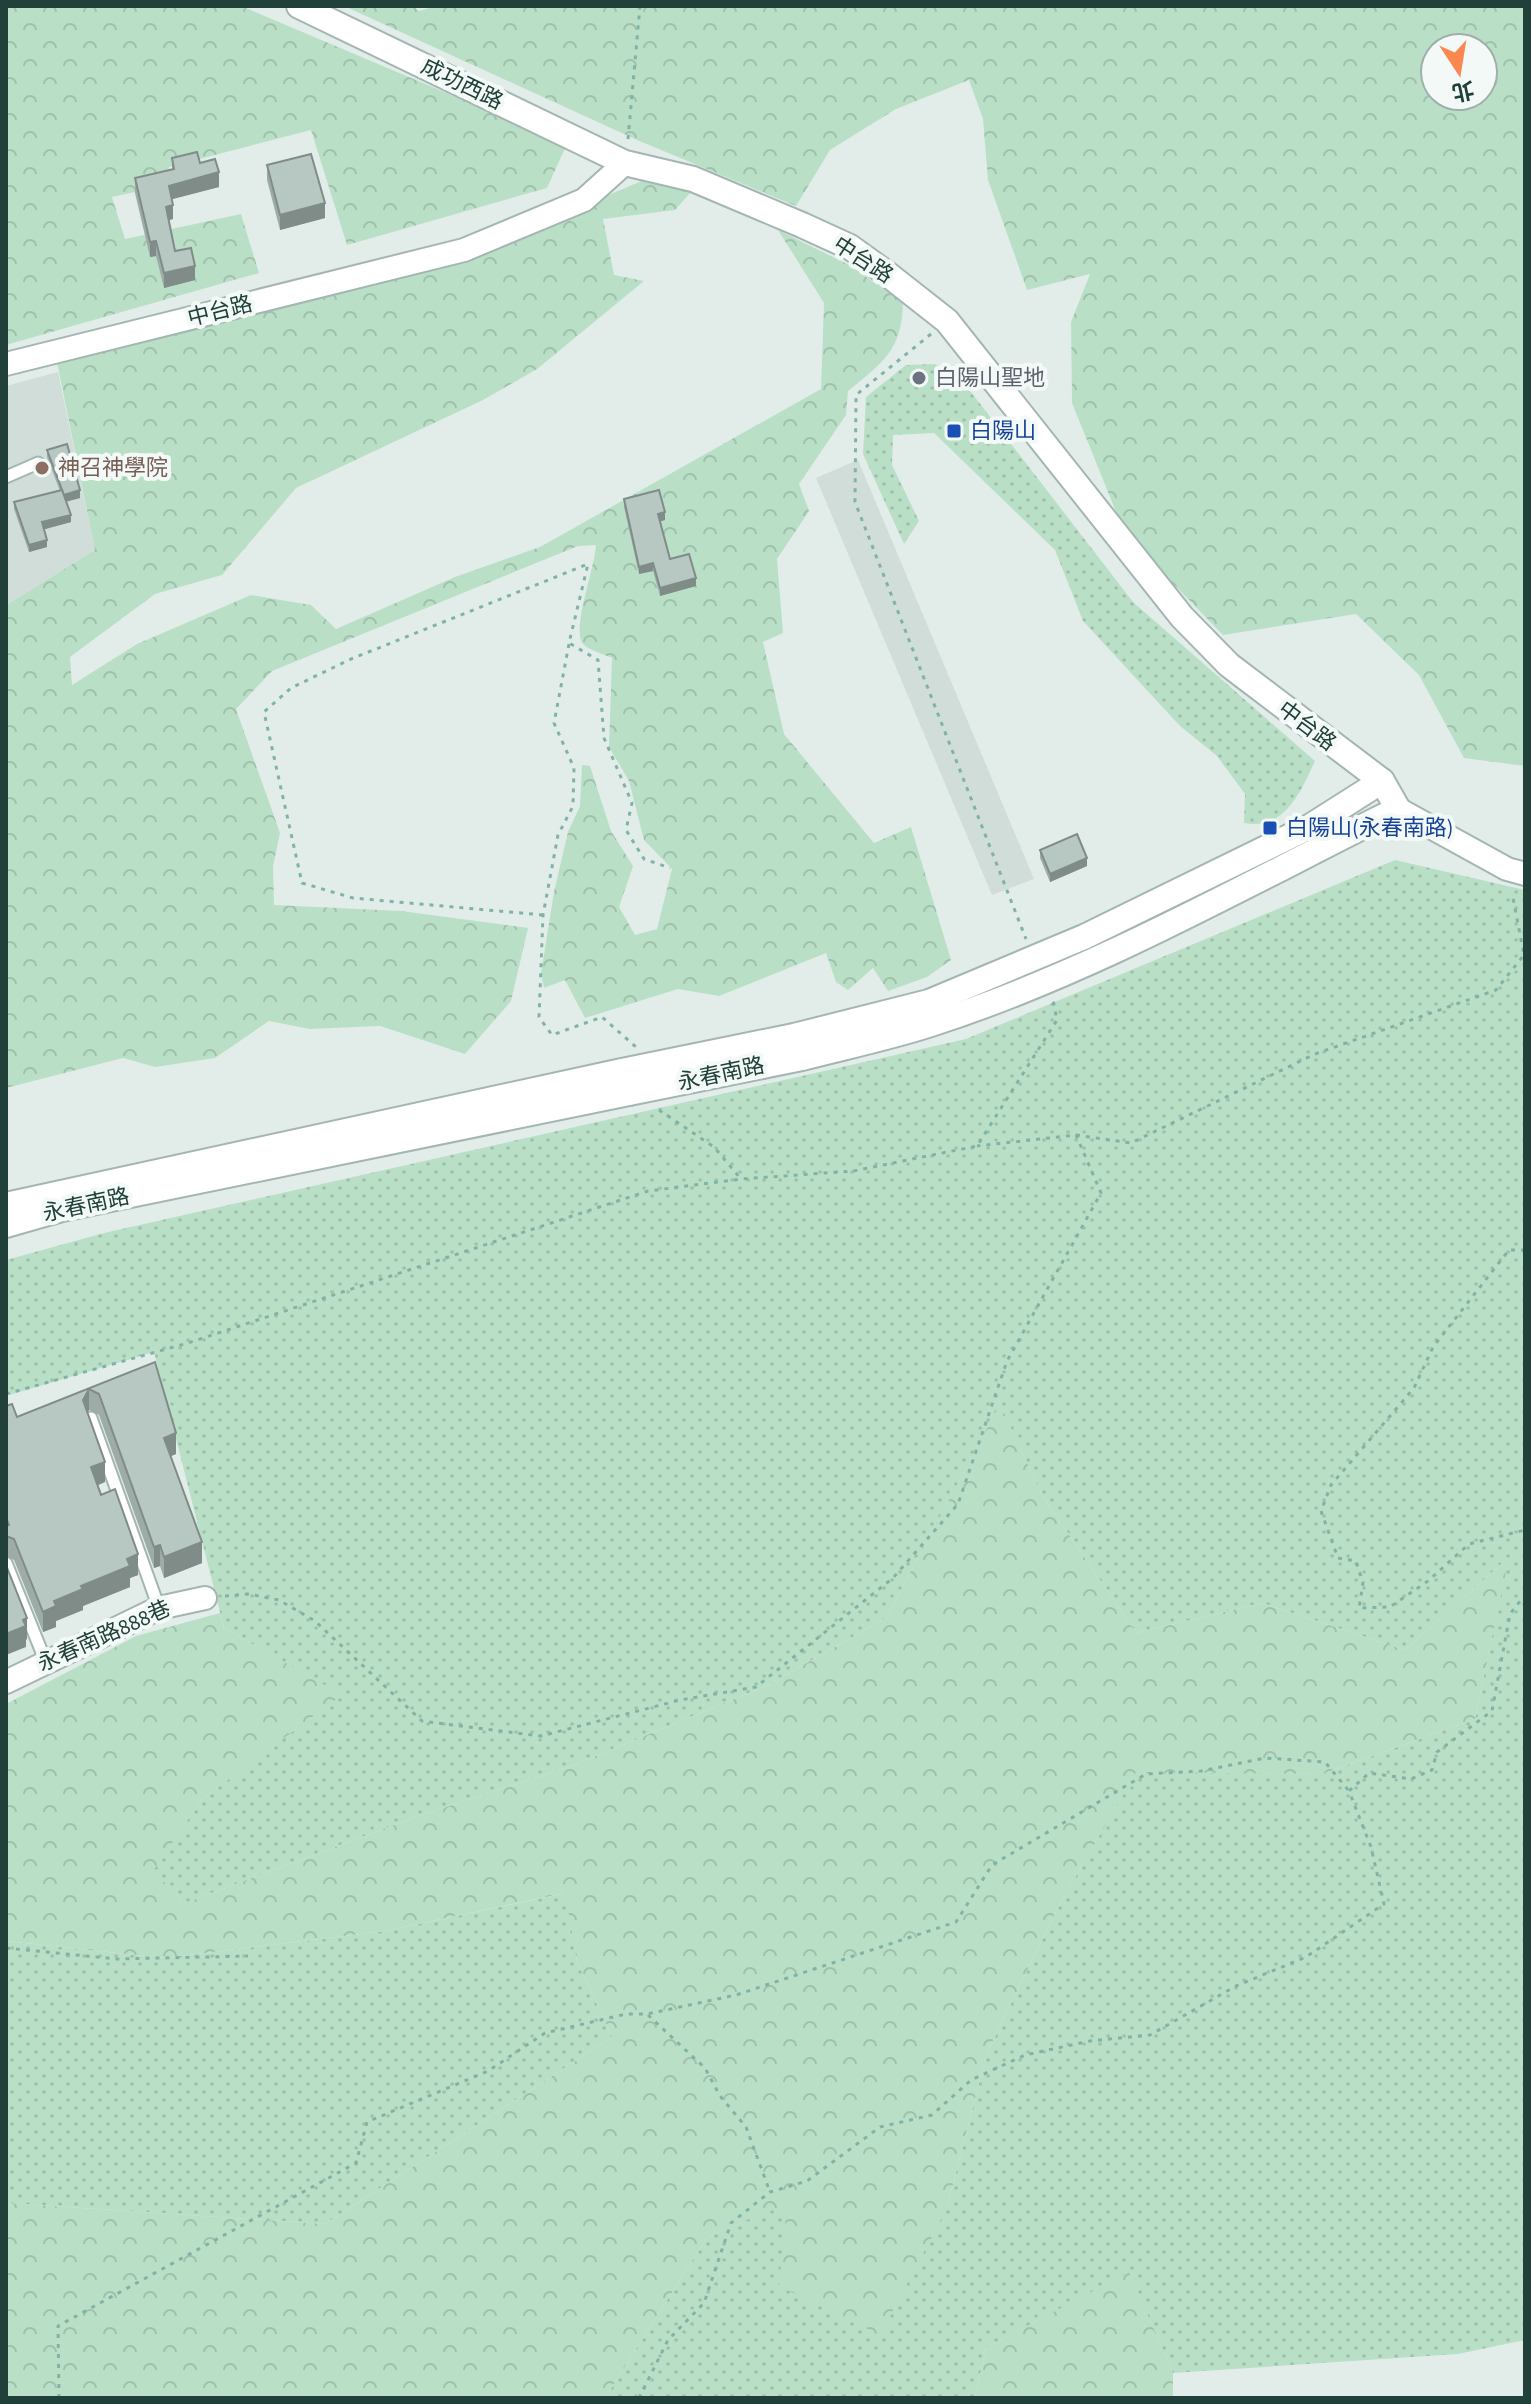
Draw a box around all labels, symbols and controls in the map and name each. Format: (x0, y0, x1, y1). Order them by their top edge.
north arrow (1419, 32, 1499, 112)
street label: 成功西路 (415, 50, 509, 118)
text: 北 (1449, 73, 1477, 109)
street label: 中台路 (827, 229, 899, 291)
street label: 中台路 (184, 287, 256, 335)
place label: 白陽山聖地 (935, 362, 1045, 394)
marker: 白陽山聖地 (910, 369, 928, 387)
place label: 白陽山 (970, 415, 1036, 447)
marker: 白陽山 (945, 422, 963, 440)
place label: 神召神學院 (58, 452, 168, 484)
marker: 神召神學院 (33, 459, 51, 477)
street label: 中台路 (1271, 693, 1343, 759)
place label: 白陽山(永春南路) (1286, 812, 1453, 844)
marker: 白陽山(永春南路) (1261, 819, 1279, 837)
street label: 永春南路 (675, 1049, 767, 1099)
street label: 永春南路 (40, 1180, 132, 1230)
street label: 永春南路888巷 (32, 1592, 176, 1680)

